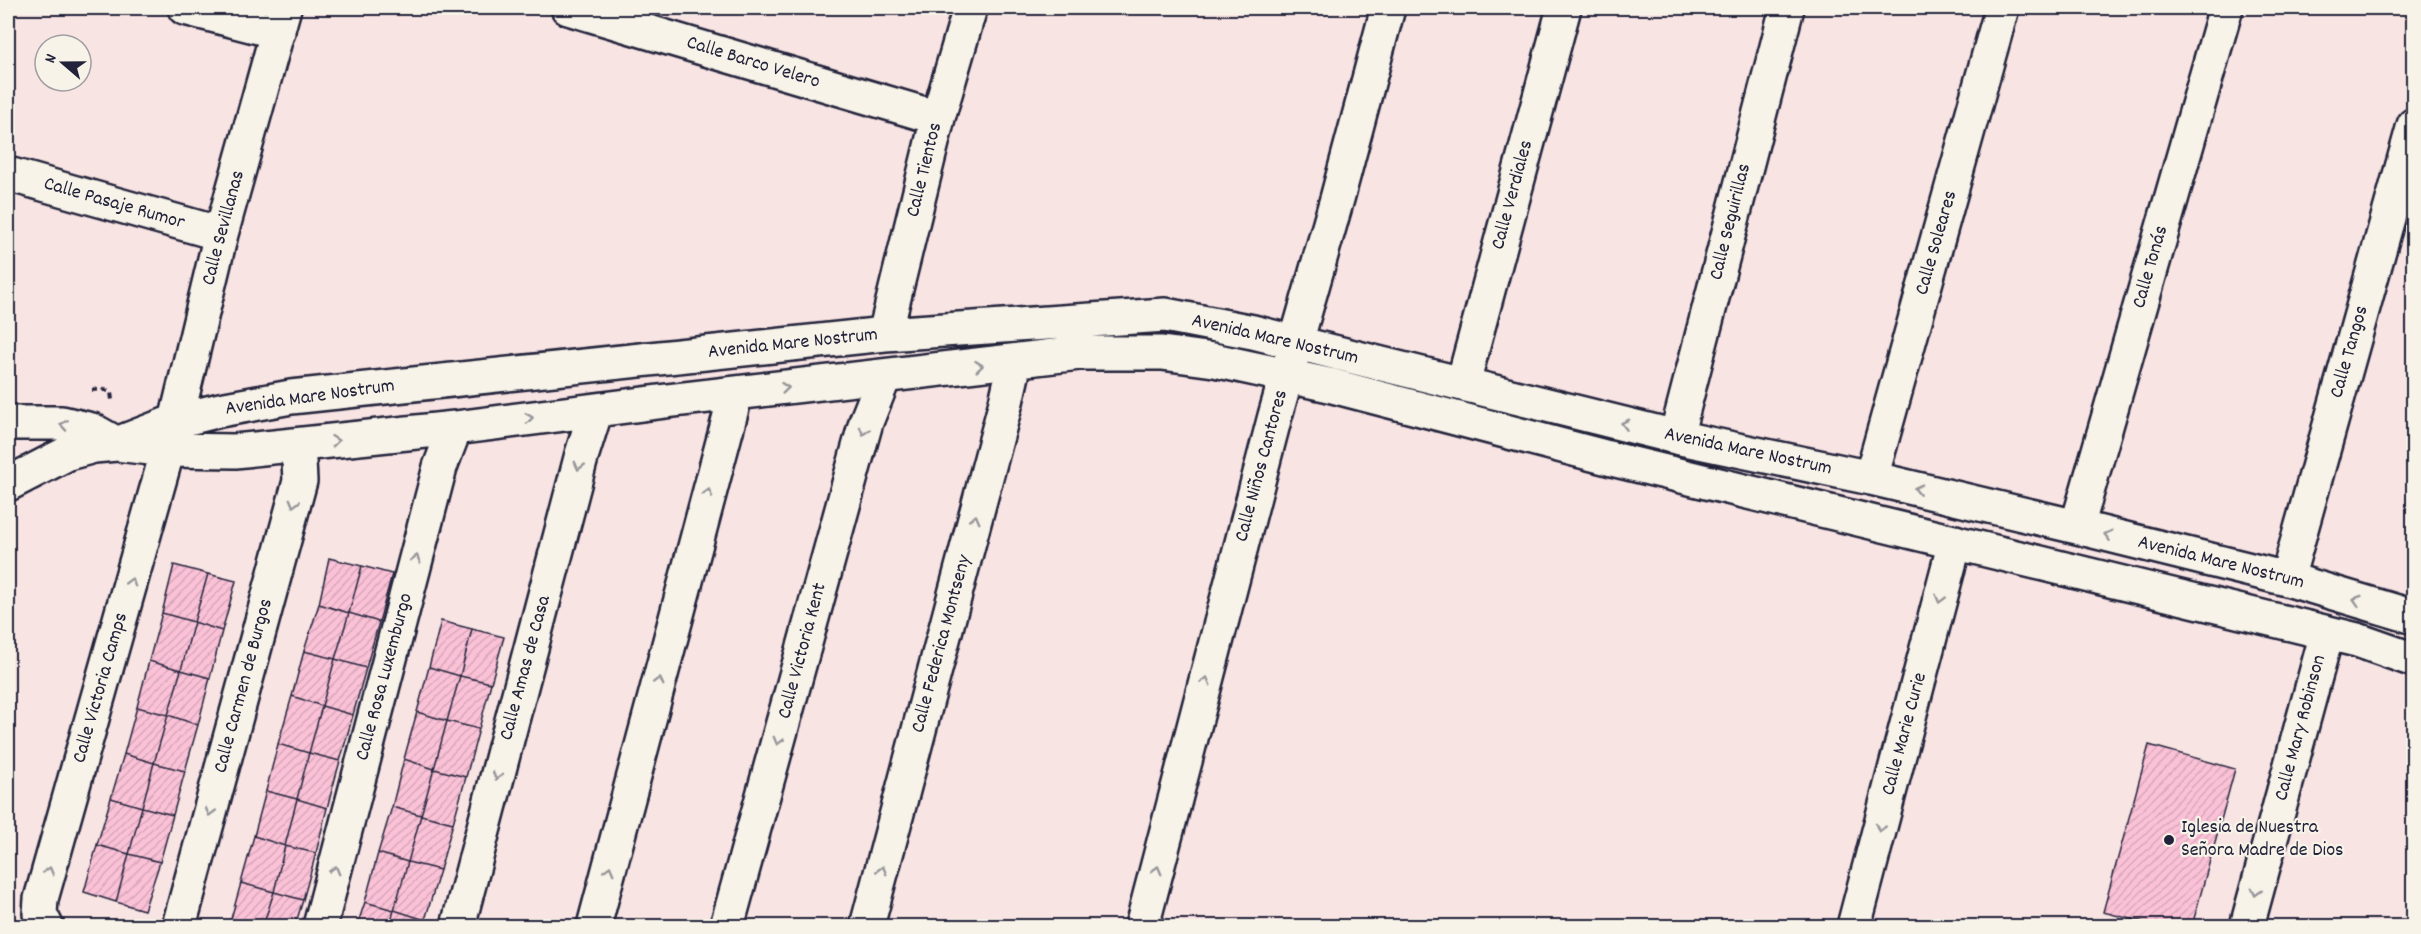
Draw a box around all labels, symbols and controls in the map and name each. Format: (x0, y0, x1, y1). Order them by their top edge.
street label: Calle Barco Velero (683, 29, 823, 97)
north arrow (33, 33, 93, 93)
text: N (39, 51, 63, 66)
street label: Calle Tientos (900, 120, 950, 220)
street label: Calle Verdiales (1485, 137, 1541, 253)
street label: Calle Seguirillas (1703, 161, 1759, 283)
street label: Calle Sevillanas (195, 168, 253, 288)
street label: Calle Pasaje Rumor (40, 170, 188, 238)
street label: Calle Soleares (1909, 187, 1965, 299)
street label: Calle Tonás (2126, 222, 2176, 312)
street label: Calle Tangos (2323, 303, 2377, 401)
street label: Avenida Mare Nostrum (1189, 307, 1361, 373)
street label: Avenida Mare Nostrum (707, 321, 879, 367)
one-way arrow (974, 360, 983, 373)
street label: Avenida Mare Nostrum (224, 372, 396, 424)
one-way arrow (780, 382, 789, 394)
street label: Calle Niños Cantores (1228, 387, 1296, 545)
one-way arrow (524, 413, 533, 425)
one-way arrow (59, 419, 69, 431)
one-way arrow (1621, 419, 1631, 432)
street label: Avenida Mare Nostrum (1662, 421, 1834, 483)
one-way arrow (858, 426, 871, 436)
one-way arrow (330, 436, 340, 448)
one-way arrow (573, 460, 586, 470)
one-way arrow (1914, 483, 1924, 496)
one-way arrow (701, 488, 714, 498)
one-way arrow (289, 497, 301, 507)
one-way arrow (968, 514, 980, 525)
one-way arrow (2103, 529, 2113, 542)
street label: Avenida Mare Nostrum (2135, 529, 2307, 597)
street label: Calle Federica Montseny (905, 551, 979, 736)
one-way arrow (409, 554, 421, 565)
one-way arrow (124, 577, 136, 588)
street label: Calle Victoria Kent (771, 580, 835, 722)
street label: Calle Rosa Luxemburgo (349, 590, 421, 764)
street label: Calle Amas de Casa (493, 592, 559, 744)
one-way arrow (1935, 594, 1948, 604)
one-way arrow (2352, 595, 2363, 607)
street label: Calle Carmen de Burgos (207, 596, 281, 776)
street label: Calle Victoria Camps (66, 609, 136, 767)
street label: Calle Mary Robinson (2268, 652, 2334, 804)
street label: Calle Marie Curie (1875, 669, 1935, 799)
one-way arrow (1199, 676, 1211, 687)
one-way arrow (651, 677, 664, 687)
one-way arrow (773, 735, 785, 746)
one-way arrow (492, 771, 505, 781)
one-way arrow (204, 807, 217, 817)
place label: Iglesia de Nuestra Señora Madre de Dios (2181, 814, 2343, 865)
one-way arrow (1875, 823, 1888, 833)
marker: Iglesia de Nuestra Señora Madre de Dios (2162, 833, 2176, 847)
one-way arrow (327, 865, 340, 875)
one-way arrow (601, 865, 614, 875)
one-way arrow (874, 865, 887, 875)
one-way arrow (1150, 865, 1162, 876)
one-way arrow (42, 866, 54, 876)
one-way arrow (2251, 887, 2264, 897)

